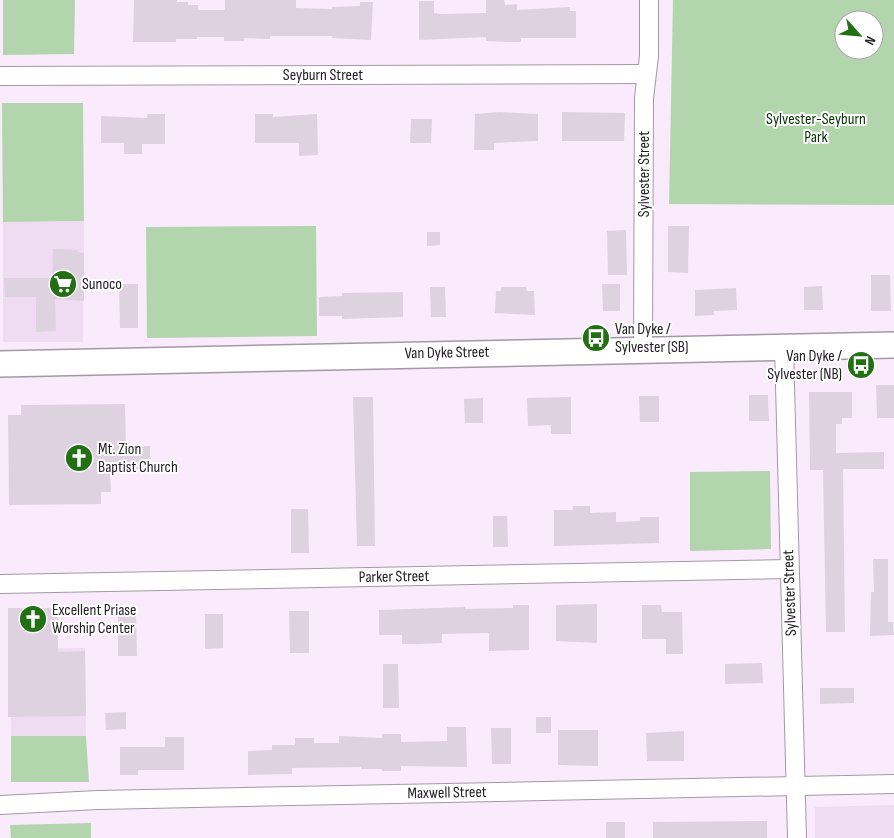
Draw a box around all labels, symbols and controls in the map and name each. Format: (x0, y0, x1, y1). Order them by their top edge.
north arrow (834, 10, 884, 60)
text: N (861, 33, 879, 48)
street label: Seyburn Street (283, 66, 363, 85)
park label: Sylvester-Seyburn Park (766, 110, 866, 147)
street label: Sylvester Street (635, 131, 654, 217)
supermarket icon: Sunoco (48, 269, 78, 299)
place label: Sunoco (82, 275, 122, 294)
place label: Van Dyke / Sylvester (SB) (615, 320, 688, 357)
bus stop icon: Van Dyke / Sylvester (SB) (581, 323, 611, 353)
street label: Van Dyke Street (404, 343, 490, 363)
place label: Van Dyke / Sylvester (NB) (767, 347, 842, 384)
bus stop icon: Van Dyke / Sylvester (NB) (846, 350, 876, 380)
place label: Mt. Zion Baptist Church (98, 440, 178, 477)
church icon: Mt. Zion Baptist Church (64, 443, 94, 473)
street label: Sylvester Street (779, 549, 801, 636)
street label: Parker Street (359, 567, 430, 587)
place label: Excellent Priase Worship Center (52, 601, 137, 638)
church icon: Excellent Priase Worship Center (18, 604, 48, 634)
street label: Maxwell Street (407, 783, 487, 803)

